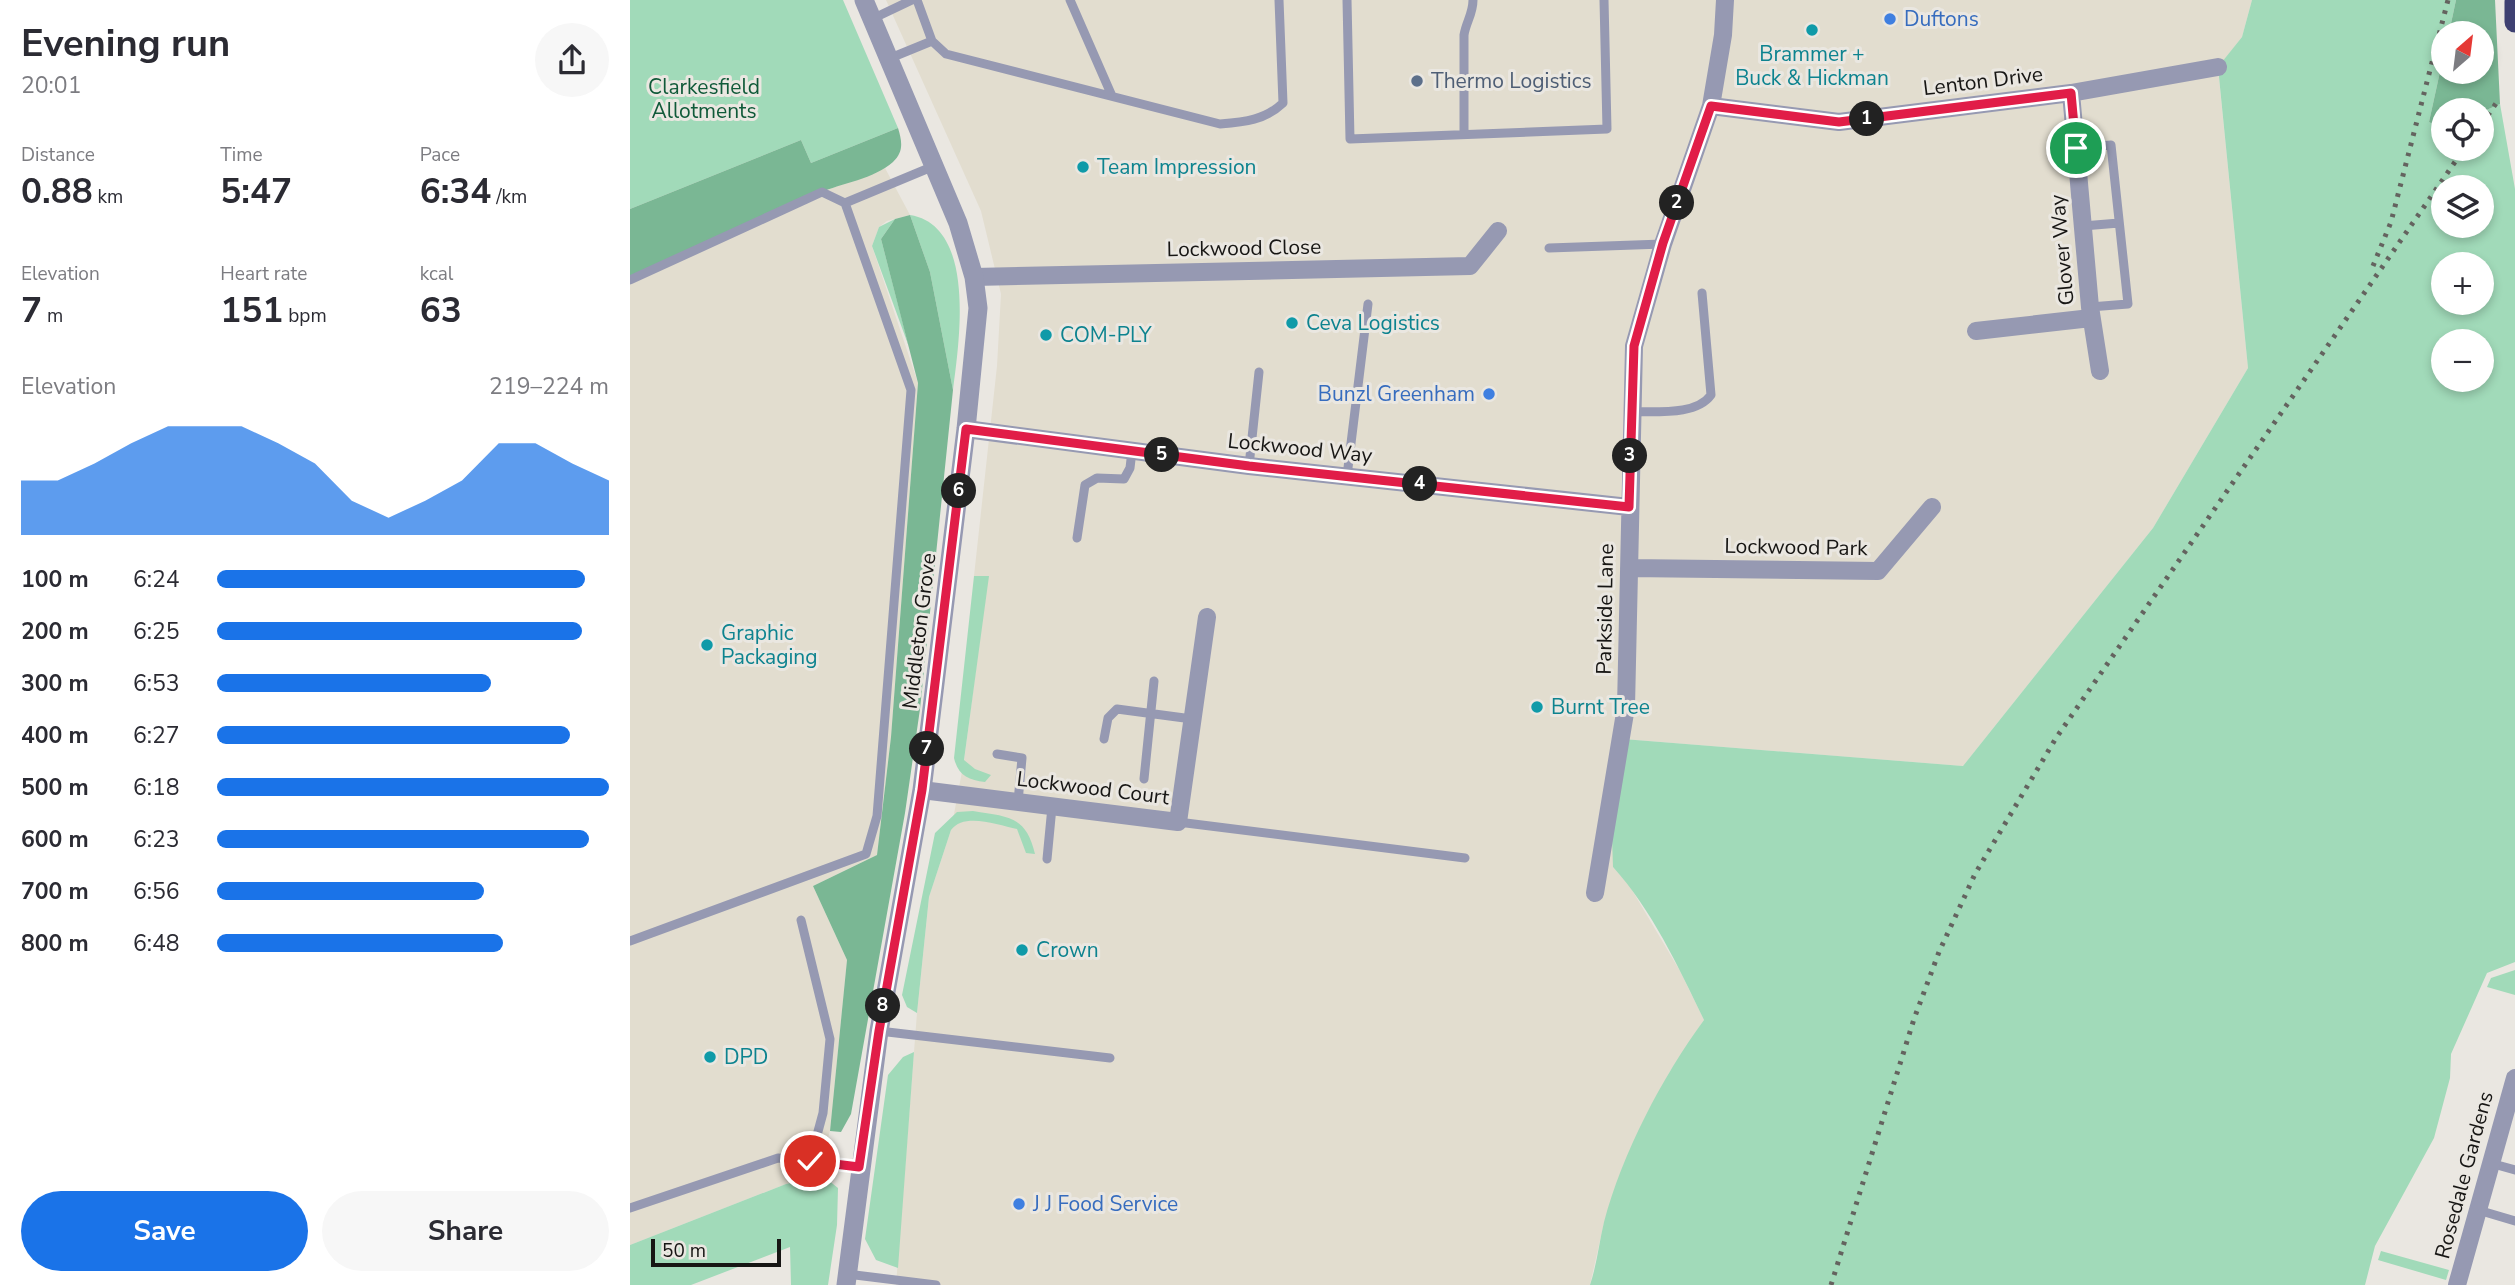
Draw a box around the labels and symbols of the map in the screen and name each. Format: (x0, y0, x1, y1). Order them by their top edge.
place label: Duftons (1904, 5, 1979, 33)
marker: Duftons (1882, 11, 1898, 27)
north arrow (2431, 21, 2494, 84)
marker: Brammer + Buck & Hickman (1804, 22, 1820, 38)
place label: Brammer + Buck & Hickman (1735, 40, 1889, 92)
street label: Lenton Drive (1922, 60, 2044, 102)
place label: Thermo Logistics (1431, 67, 1592, 95)
park label: Clarkesfield Allotments (648, 73, 760, 125)
marker: Thermo Logistics (1409, 73, 1425, 89)
pin: 1 (1850, 102, 1884, 136)
pin (2046, 118, 2106, 178)
place label: Team Impression (1097, 153, 1257, 181)
marker: Team Impression (1075, 159, 1091, 175)
pin: 2 (1660, 186, 1694, 220)
street label: Glover Way (2043, 193, 2081, 307)
street label: Lockwood Close (1166, 233, 1322, 263)
place label: Ceva Logistics (1306, 309, 1440, 337)
marker: Ceva Logistics (1284, 315, 1300, 331)
place label: COM-PLY (1060, 321, 1152, 349)
marker: COM-PLY (1038, 327, 1054, 343)
place label: Bunzl Greenham (1318, 380, 1475, 408)
marker: Bunzl Greenham (1481, 386, 1497, 402)
street label: Lockwood Way (1226, 426, 1374, 470)
pin: 5 (1144, 438, 1180, 472)
pin: 3 (1612, 438, 1648, 474)
pin: 4 (1402, 466, 1438, 502)
pin: 6 (942, 474, 976, 508)
street label: Lockwood Park (1724, 532, 1868, 562)
street label: Parkside Lane (1590, 543, 1620, 675)
street label: Middleton Grove (896, 551, 942, 711)
place label: Graphic Packaging (721, 619, 818, 671)
marker: Graphic Packaging (699, 637, 715, 653)
place label: Burnt Tree (1551, 693, 1650, 721)
marker: Burnt Tree (1529, 699, 1545, 715)
pin: 7 (910, 732, 944, 766)
street label: Lockwood Court (1015, 765, 1172, 811)
place label: Crown (1036, 936, 1099, 964)
marker: Crown (1014, 942, 1030, 958)
pin: 8 (866, 988, 900, 1024)
place label: DPD (724, 1043, 768, 1071)
marker: DPD (702, 1049, 718, 1065)
street label: Rosedale Gardens (2428, 1088, 2500, 1262)
pin (780, 1131, 840, 1191)
place label: J J Food Service (1032, 1190, 1178, 1218)
marker: J J Food Service (1011, 1196, 1027, 1212)
scale bar (651, 1236, 780, 1268)

